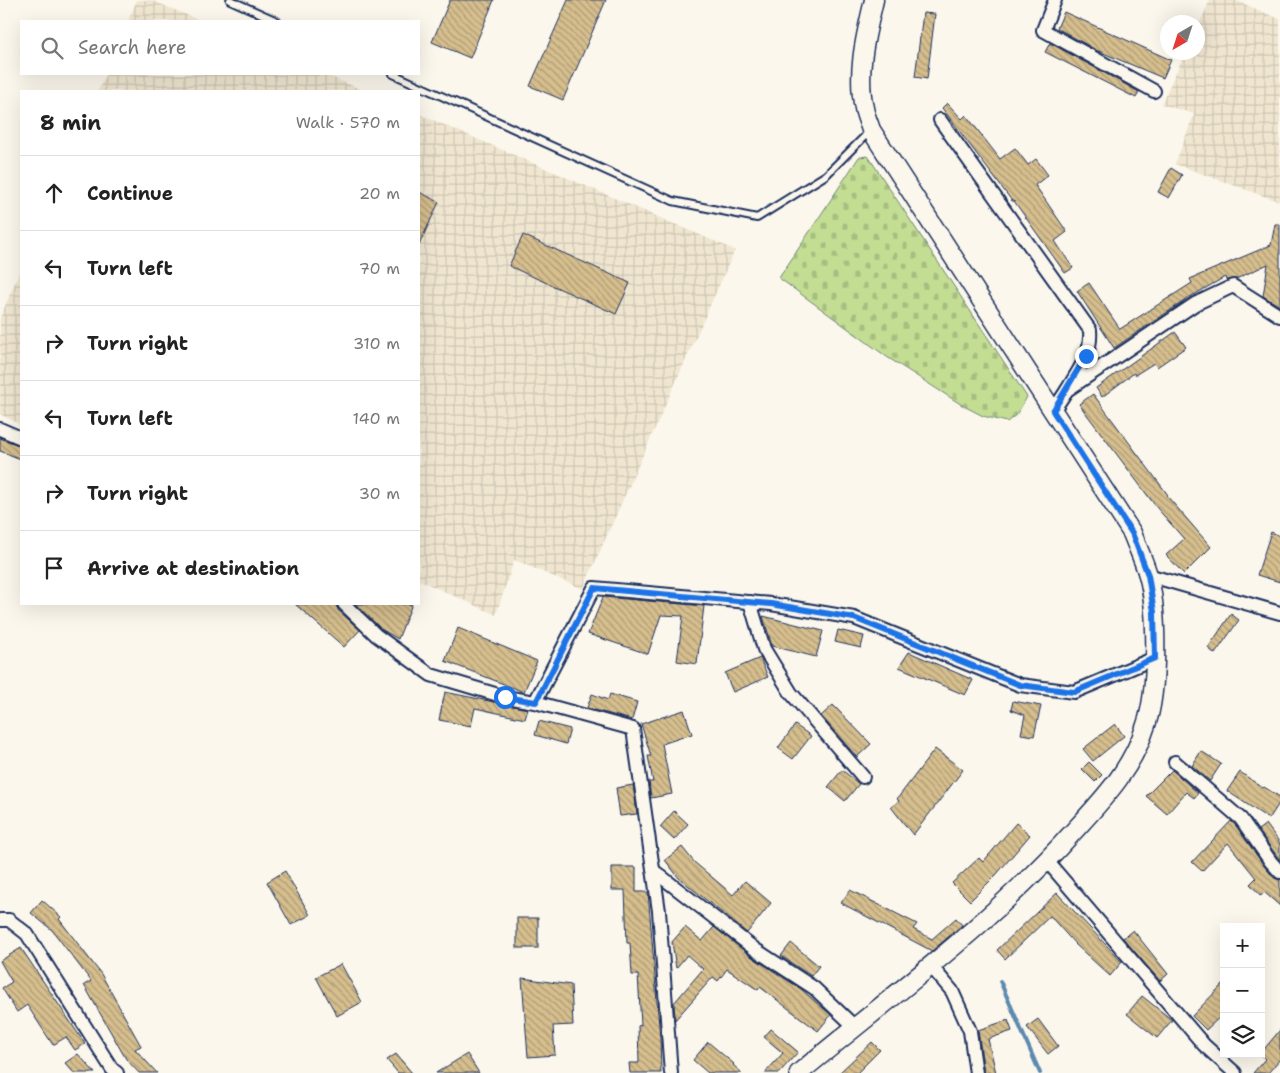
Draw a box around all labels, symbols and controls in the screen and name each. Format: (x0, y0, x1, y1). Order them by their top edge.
north arrow (1160, 15, 1205, 60)
search box (20, 20, 420, 75)
icon: search (38, 34, 66, 62)
text: Search here (78, 35, 187, 60)
text: 8 min (40, 109, 101, 137)
text: Walk · 570 m (296, 112, 400, 133)
icon: ahead (40, 179, 68, 207)
text: Continue (87, 181, 173, 206)
text: 20 m (359, 183, 400, 204)
icon: left (40, 254, 68, 282)
text: Turn left (87, 256, 173, 281)
text: 70 m (359, 258, 400, 279)
icon: right (40, 329, 68, 357)
text: Turn right (87, 331, 188, 356)
text: 310 m (353, 333, 400, 354)
route end (1075, 345, 1098, 368)
icon: left (40, 404, 68, 432)
text: Turn left (87, 406, 173, 431)
text: 140 m (353, 408, 400, 429)
icon: right (40, 479, 68, 507)
text: Turn right (87, 481, 188, 506)
text: 30 m (359, 483, 400, 504)
icon: arrive (40, 554, 68, 582)
text: Arrive at destination (87, 556, 299, 581)
route start (494, 686, 517, 709)
map controls (1220, 923, 1265, 1058)
button: + (1220, 923, 1265, 968)
button: − (1220, 968, 1265, 1013)
button: layers (1220, 1013, 1265, 1058)

